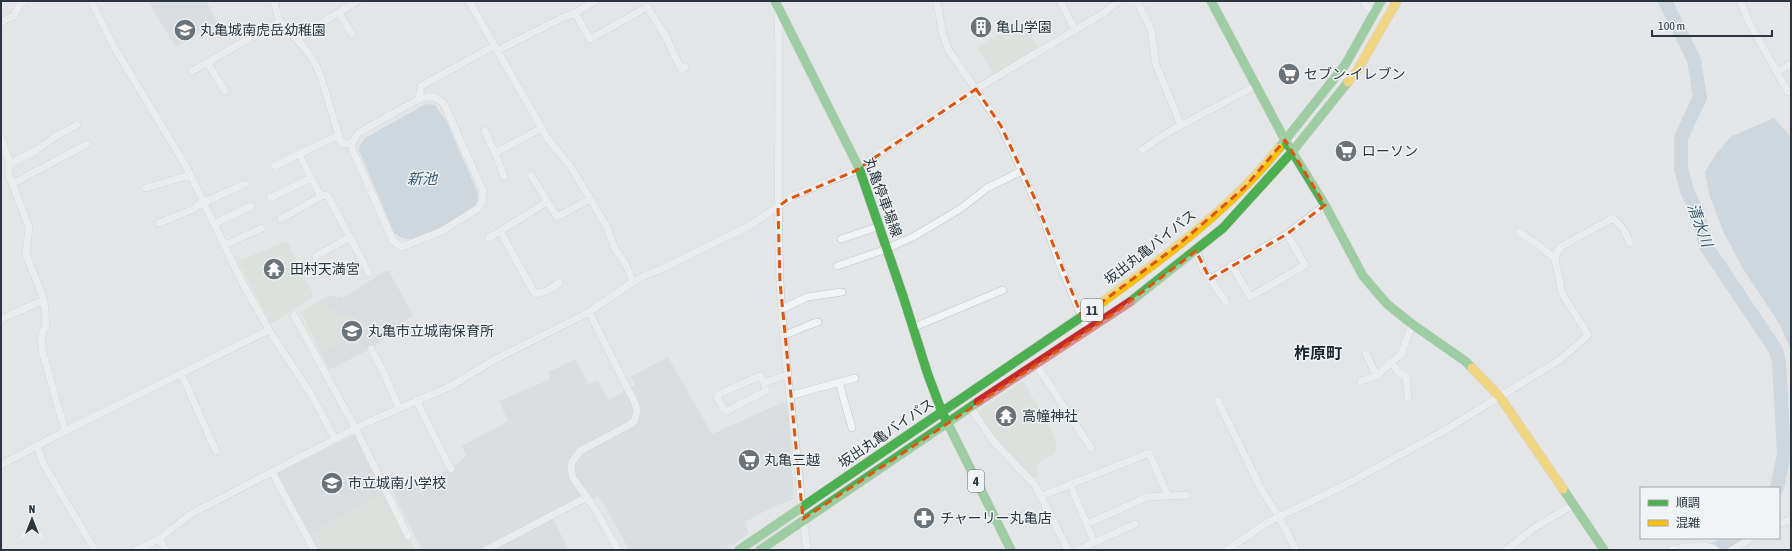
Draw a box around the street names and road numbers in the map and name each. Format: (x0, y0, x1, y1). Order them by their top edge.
street label: 丸亀停車場線 (861, 155, 905, 239)
street label: 坂出丸亀バイパス (1101, 206, 1199, 288)
road number: 11 (1081, 299, 1103, 321)
street label: 坂出丸亀バイパス (835, 395, 937, 471)
road number: 4 (968, 470, 984, 492)

